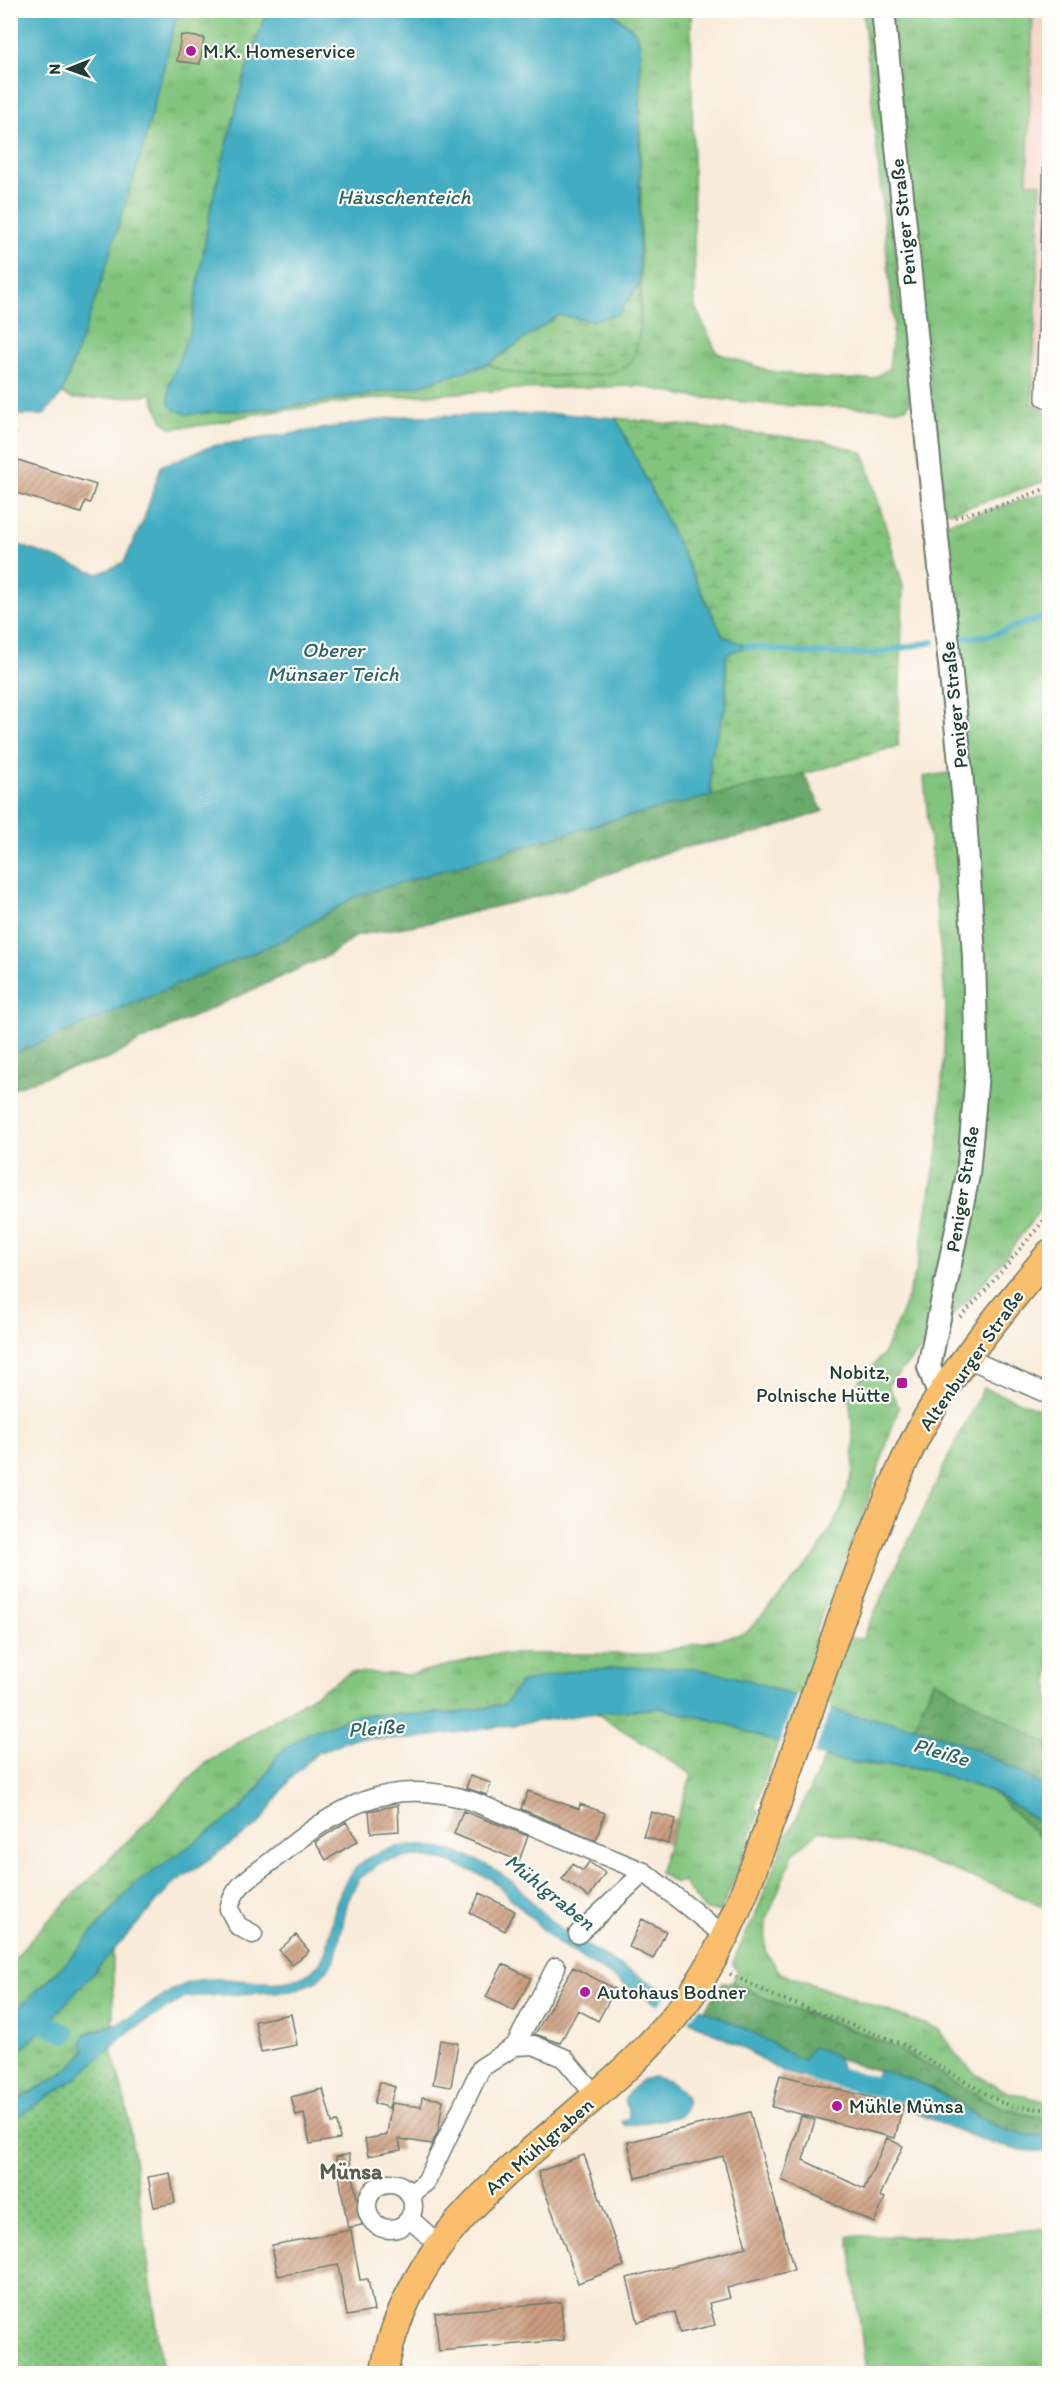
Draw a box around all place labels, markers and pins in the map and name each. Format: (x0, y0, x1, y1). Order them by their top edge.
place label: M.K. Homeservice (203, 39, 355, 63)
marker: M.K. Homeservice (184, 44, 198, 58)
place label: Nobitz, Polnische Hütte (756, 1360, 890, 1407)
marker: Nobitz, Polnische Hütte (895, 1376, 909, 1390)
place label: Autohaus Bodner (597, 1980, 746, 2004)
marker: Autohaus Bodner (578, 1985, 592, 1999)
place label: Mühle Münsa (849, 2094, 964, 2118)
marker: Mühle Münsa (830, 2099, 844, 2113)

